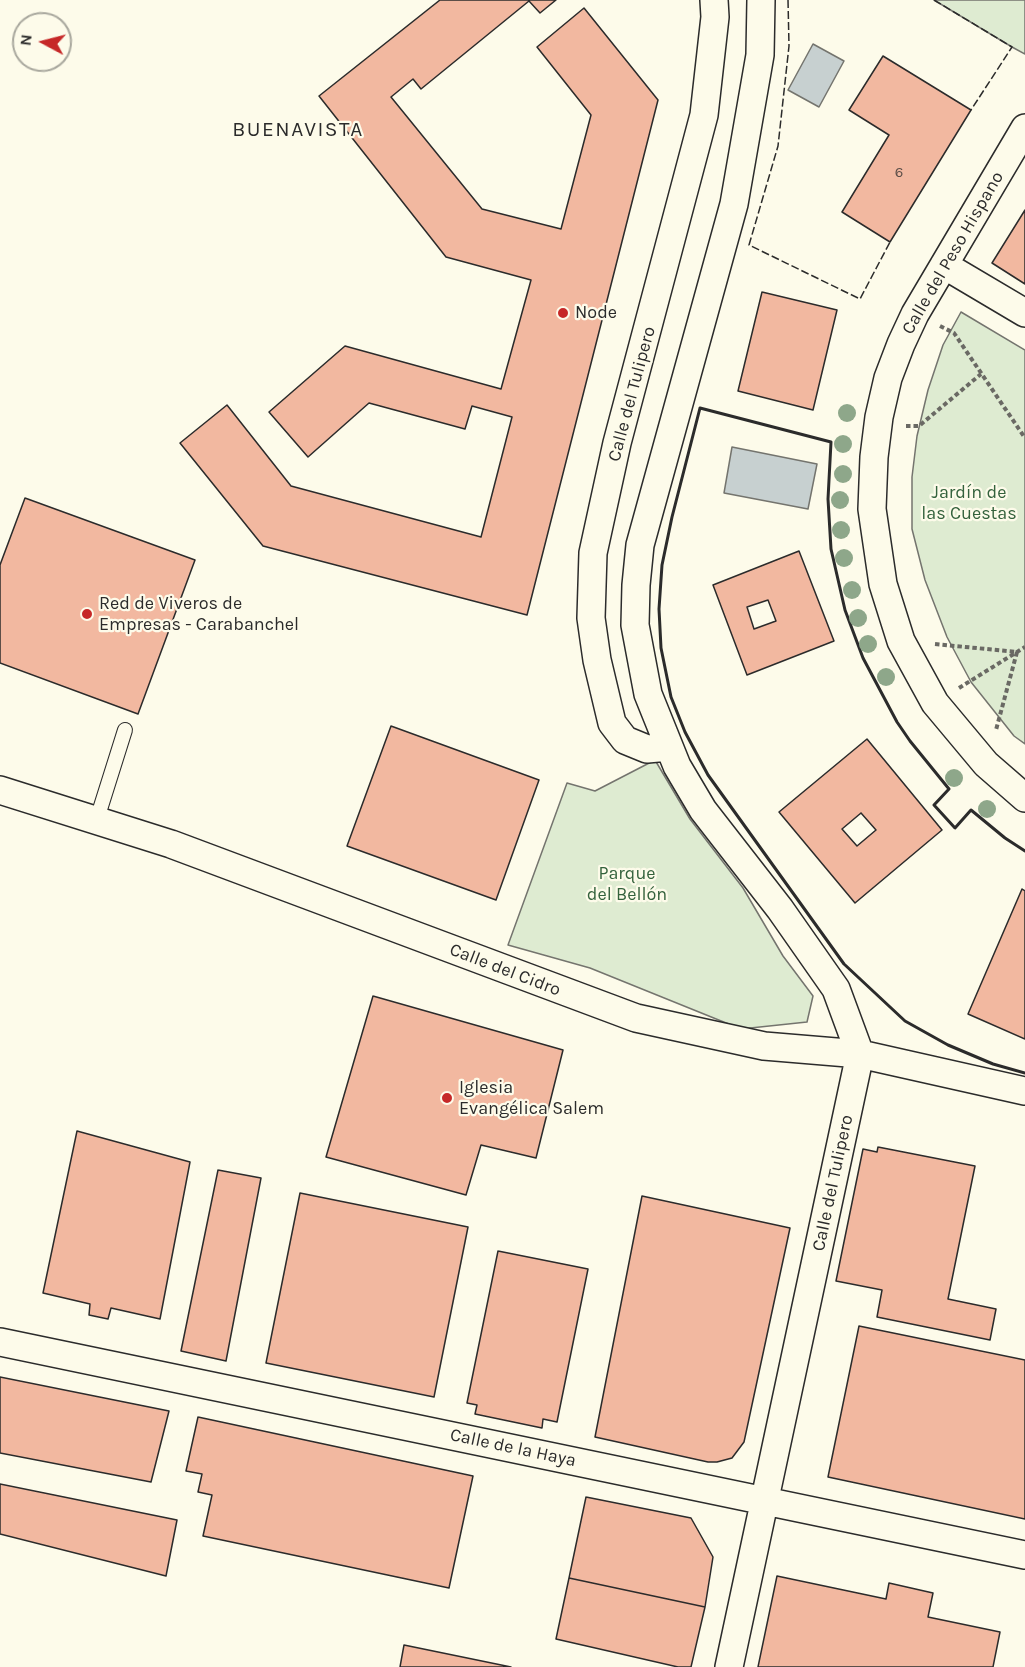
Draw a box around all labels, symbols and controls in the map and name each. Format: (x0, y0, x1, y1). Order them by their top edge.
north arrow (12, 12, 72, 72)
text: N (15, 33, 36, 47)
district label: BUENAVISTA (232, 117, 364, 143)
house number: 6 (895, 164, 903, 182)
street label: Calle del Peso Hispano (898, 168, 1008, 338)
place label: Node (575, 302, 617, 324)
marker: Node (556, 306, 570, 320)
street label: Calle del Tulipero (604, 324, 660, 464)
park label: Jardín de las Cuestas (921, 482, 1017, 524)
place label: Red de Viveros de Empresas - Carabanchel (99, 593, 299, 636)
marker: Red de Viveros de Empresas - Carabanchel (80, 607, 94, 621)
park label: Parque del Bellón (587, 863, 667, 906)
street label: Calle del Cidro (446, 939, 564, 1001)
place label: Iglesia Evangélica Salem (459, 1077, 604, 1120)
marker: Iglesia Evangélica Salem (440, 1091, 454, 1105)
street label: Calle del Tulipero (808, 1113, 858, 1253)
street label: Calle de la Haya (448, 1424, 578, 1472)

